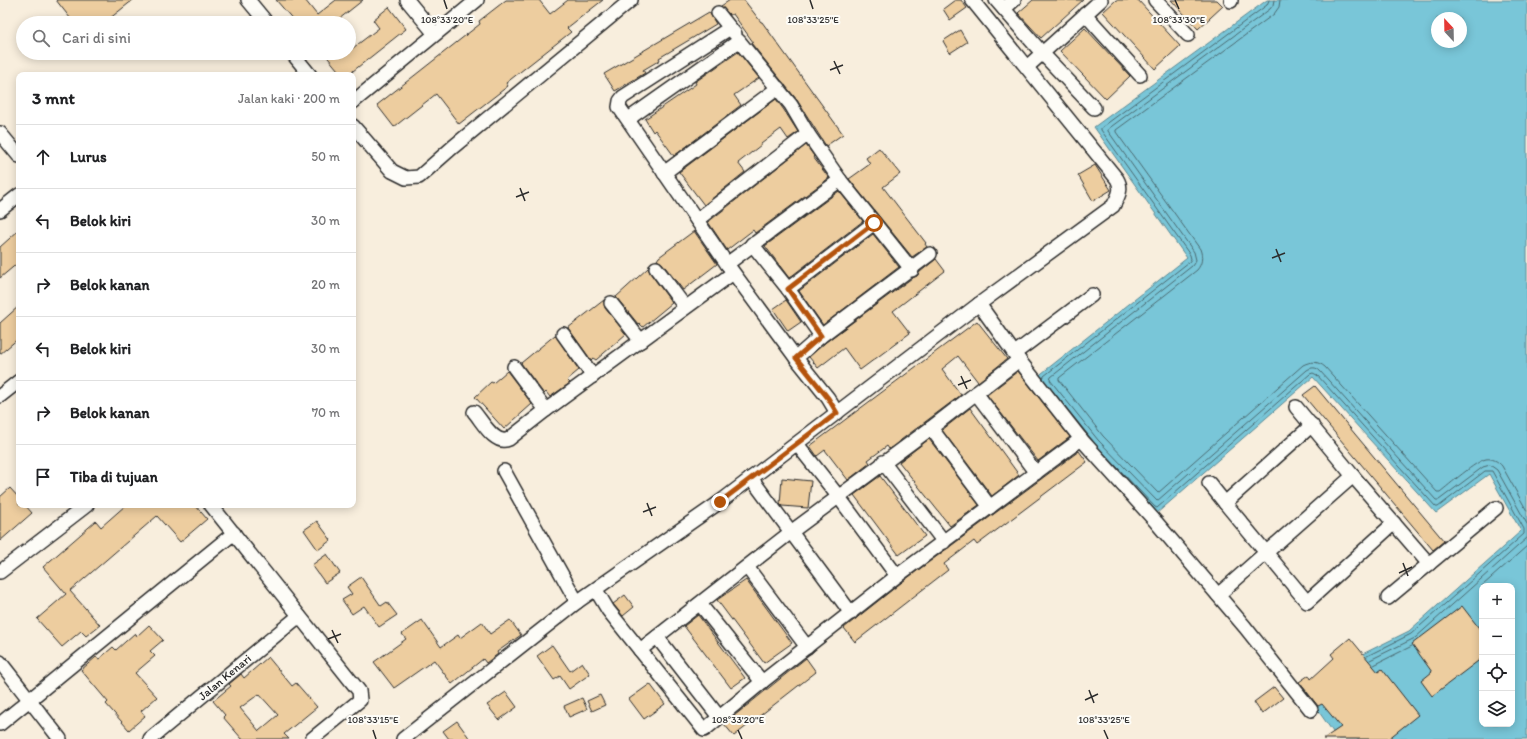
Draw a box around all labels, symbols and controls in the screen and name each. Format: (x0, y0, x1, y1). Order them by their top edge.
north arrow (1431, 12, 1467, 48)
text: 108°33'20"E (421, 13, 474, 26)
text: 108°33'25"E (787, 13, 839, 26)
text: 108°33'30"E (1153, 13, 1206, 26)
search box (16, 16, 356, 60)
icon: search (30, 27, 52, 49)
text: Cari di sini (62, 29, 131, 47)
text: 3 mnt (32, 88, 75, 108)
text: Jalan kaki · 200 m (238, 91, 340, 106)
icon: ahead (32, 146, 54, 168)
text: Lurus (70, 148, 107, 166)
text: 50 m (311, 149, 340, 164)
icon: left (32, 210, 54, 232)
text: Belok kiri (70, 212, 131, 230)
text: 30 m (311, 213, 340, 228)
route start (865, 214, 883, 232)
icon: right (32, 274, 54, 296)
text: Belok kanan (70, 276, 150, 294)
text: 20 m (311, 277, 340, 292)
icon: left (32, 338, 54, 360)
text: Belok kiri (70, 340, 131, 358)
text: 30 m (311, 341, 340, 356)
icon: right (32, 402, 54, 424)
text: Belok kanan (70, 404, 150, 422)
text: 70 m (312, 405, 340, 420)
icon: arrive (32, 466, 54, 488)
text: Tiba di tujuan (70, 468, 158, 486)
route end (711, 493, 729, 511)
map controls (1479, 583, 1515, 727)
button: + (1479, 583, 1515, 619)
button: − (1479, 619, 1515, 655)
street label: Jalan Kenari (195, 651, 254, 703)
button: locate (1479, 655, 1515, 691)
button: layers (1479, 691, 1515, 727)
text: 108°33'15"E (347, 713, 399, 726)
text: 108°33'20"E (712, 713, 765, 726)
text: 108°33'25"E (1078, 713, 1130, 726)

